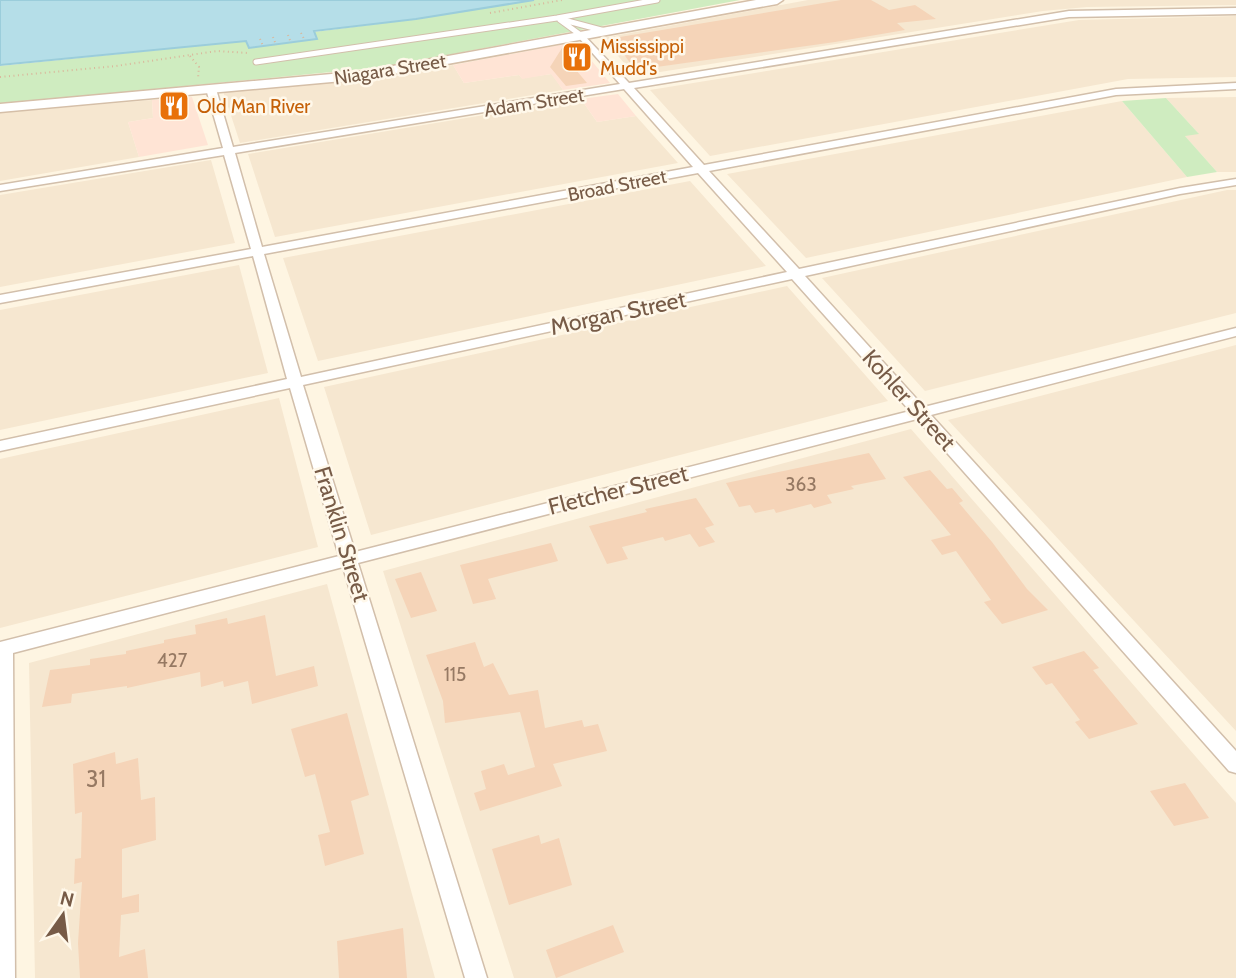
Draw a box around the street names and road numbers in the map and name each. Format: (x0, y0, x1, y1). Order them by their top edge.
street label: Niagara Street (332, 49, 448, 90)
street label: Adam Street (482, 83, 586, 122)
street label: Broad Street (566, 165, 669, 206)
street label: Morgan Street (548, 285, 689, 341)
street label: Kohler Street (856, 344, 962, 456)
street label: Fletcher Street (545, 459, 691, 521)
street label: Franklin Street (308, 463, 376, 605)

